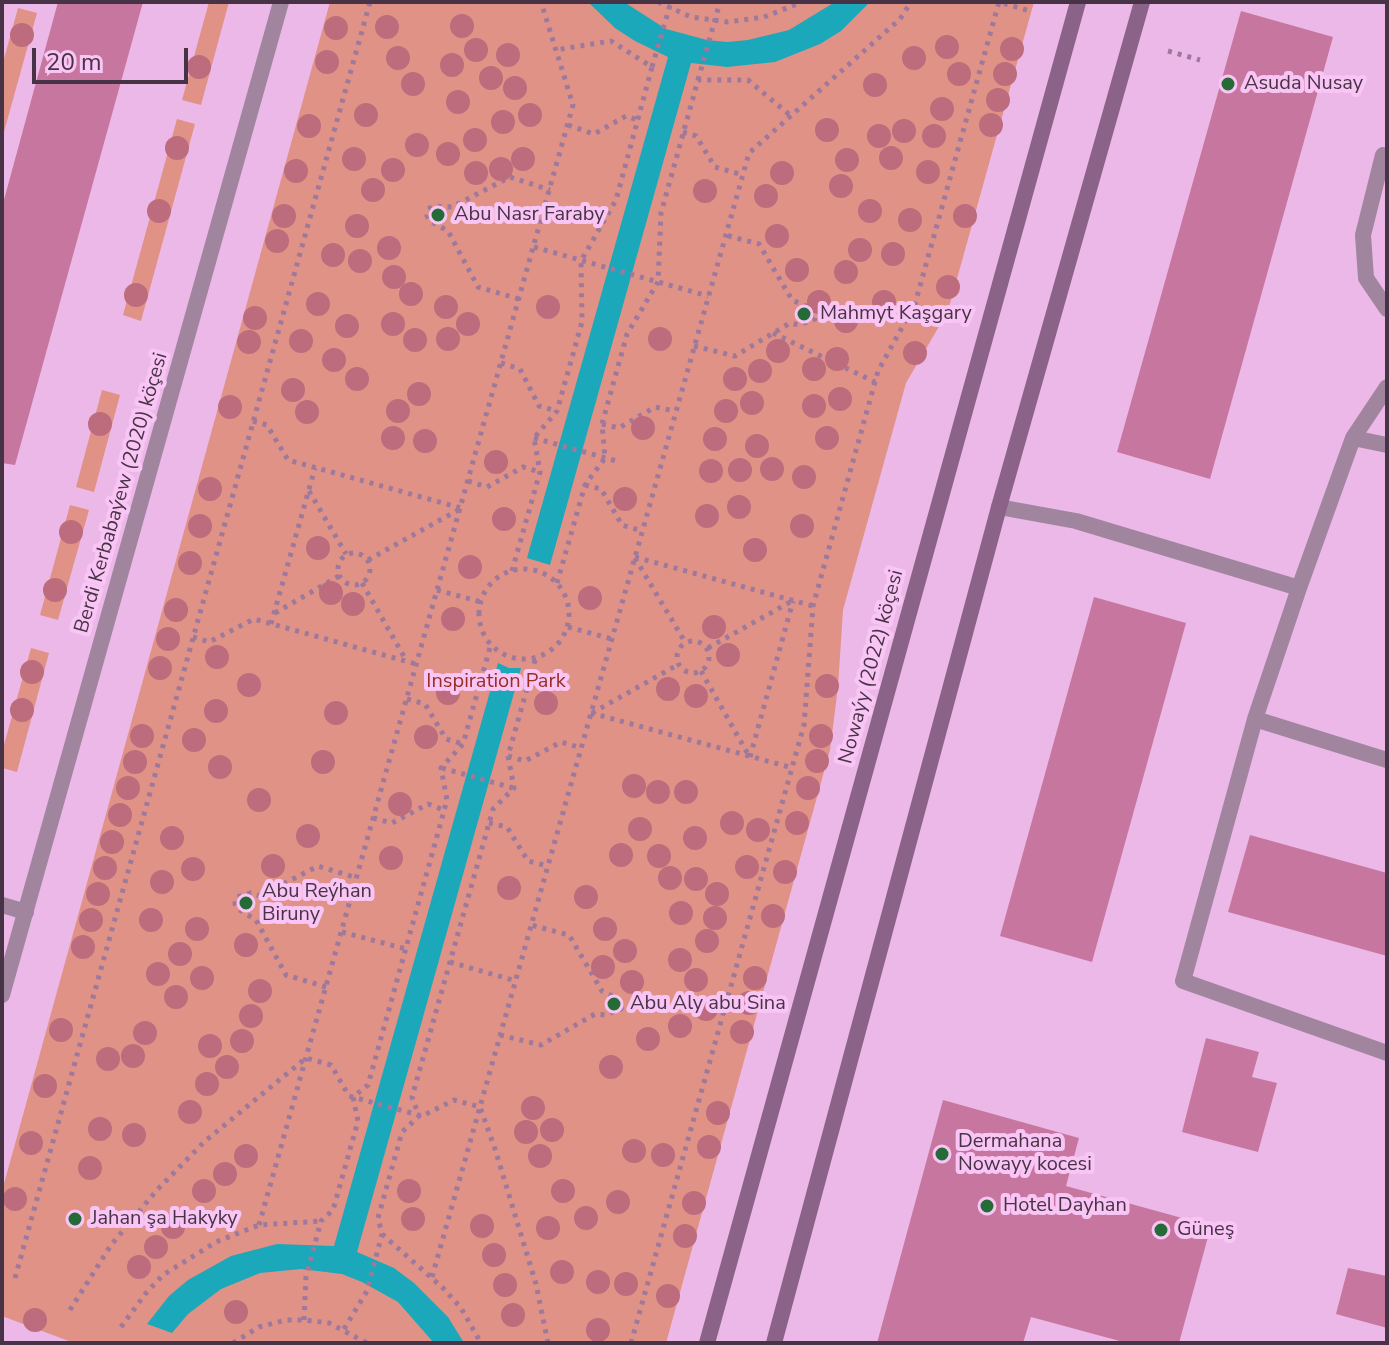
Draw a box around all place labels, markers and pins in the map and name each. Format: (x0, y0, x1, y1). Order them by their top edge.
place label: Asuda Nusay (1244, 72, 1363, 96)
marker: Asuda Nusay (1219, 75, 1237, 93)
place label: Abu Nasr Faraby (454, 203, 605, 227)
marker: Abu Nasr Faraby (429, 206, 447, 224)
place label: Mahmyt Kaşgary (820, 302, 972, 326)
marker: Mahmyt Kaşgary (795, 305, 813, 323)
place label: Abu Reýhan Biruny (262, 880, 372, 927)
marker: Abu Reýhan Biruny (237, 894, 255, 912)
place label: Abu Aly abu Sina (630, 992, 786, 1016)
marker: Abu Aly abu Sina (605, 995, 623, 1013)
place label: Dermahana Nowayy kocesi (958, 1130, 1092, 1177)
marker: Dermahana Nowayy kocesi (933, 1145, 951, 1163)
place label: Hotel Dayhan (1003, 1194, 1127, 1218)
marker: Hotel Dayhan (978, 1197, 996, 1215)
place label: Jahan şa Hakyky (91, 1207, 238, 1231)
marker: Jahan şa Hakyky (66, 1210, 84, 1228)
place label: Güneş (1177, 1218, 1234, 1242)
marker: Güneş (1152, 1221, 1170, 1239)

